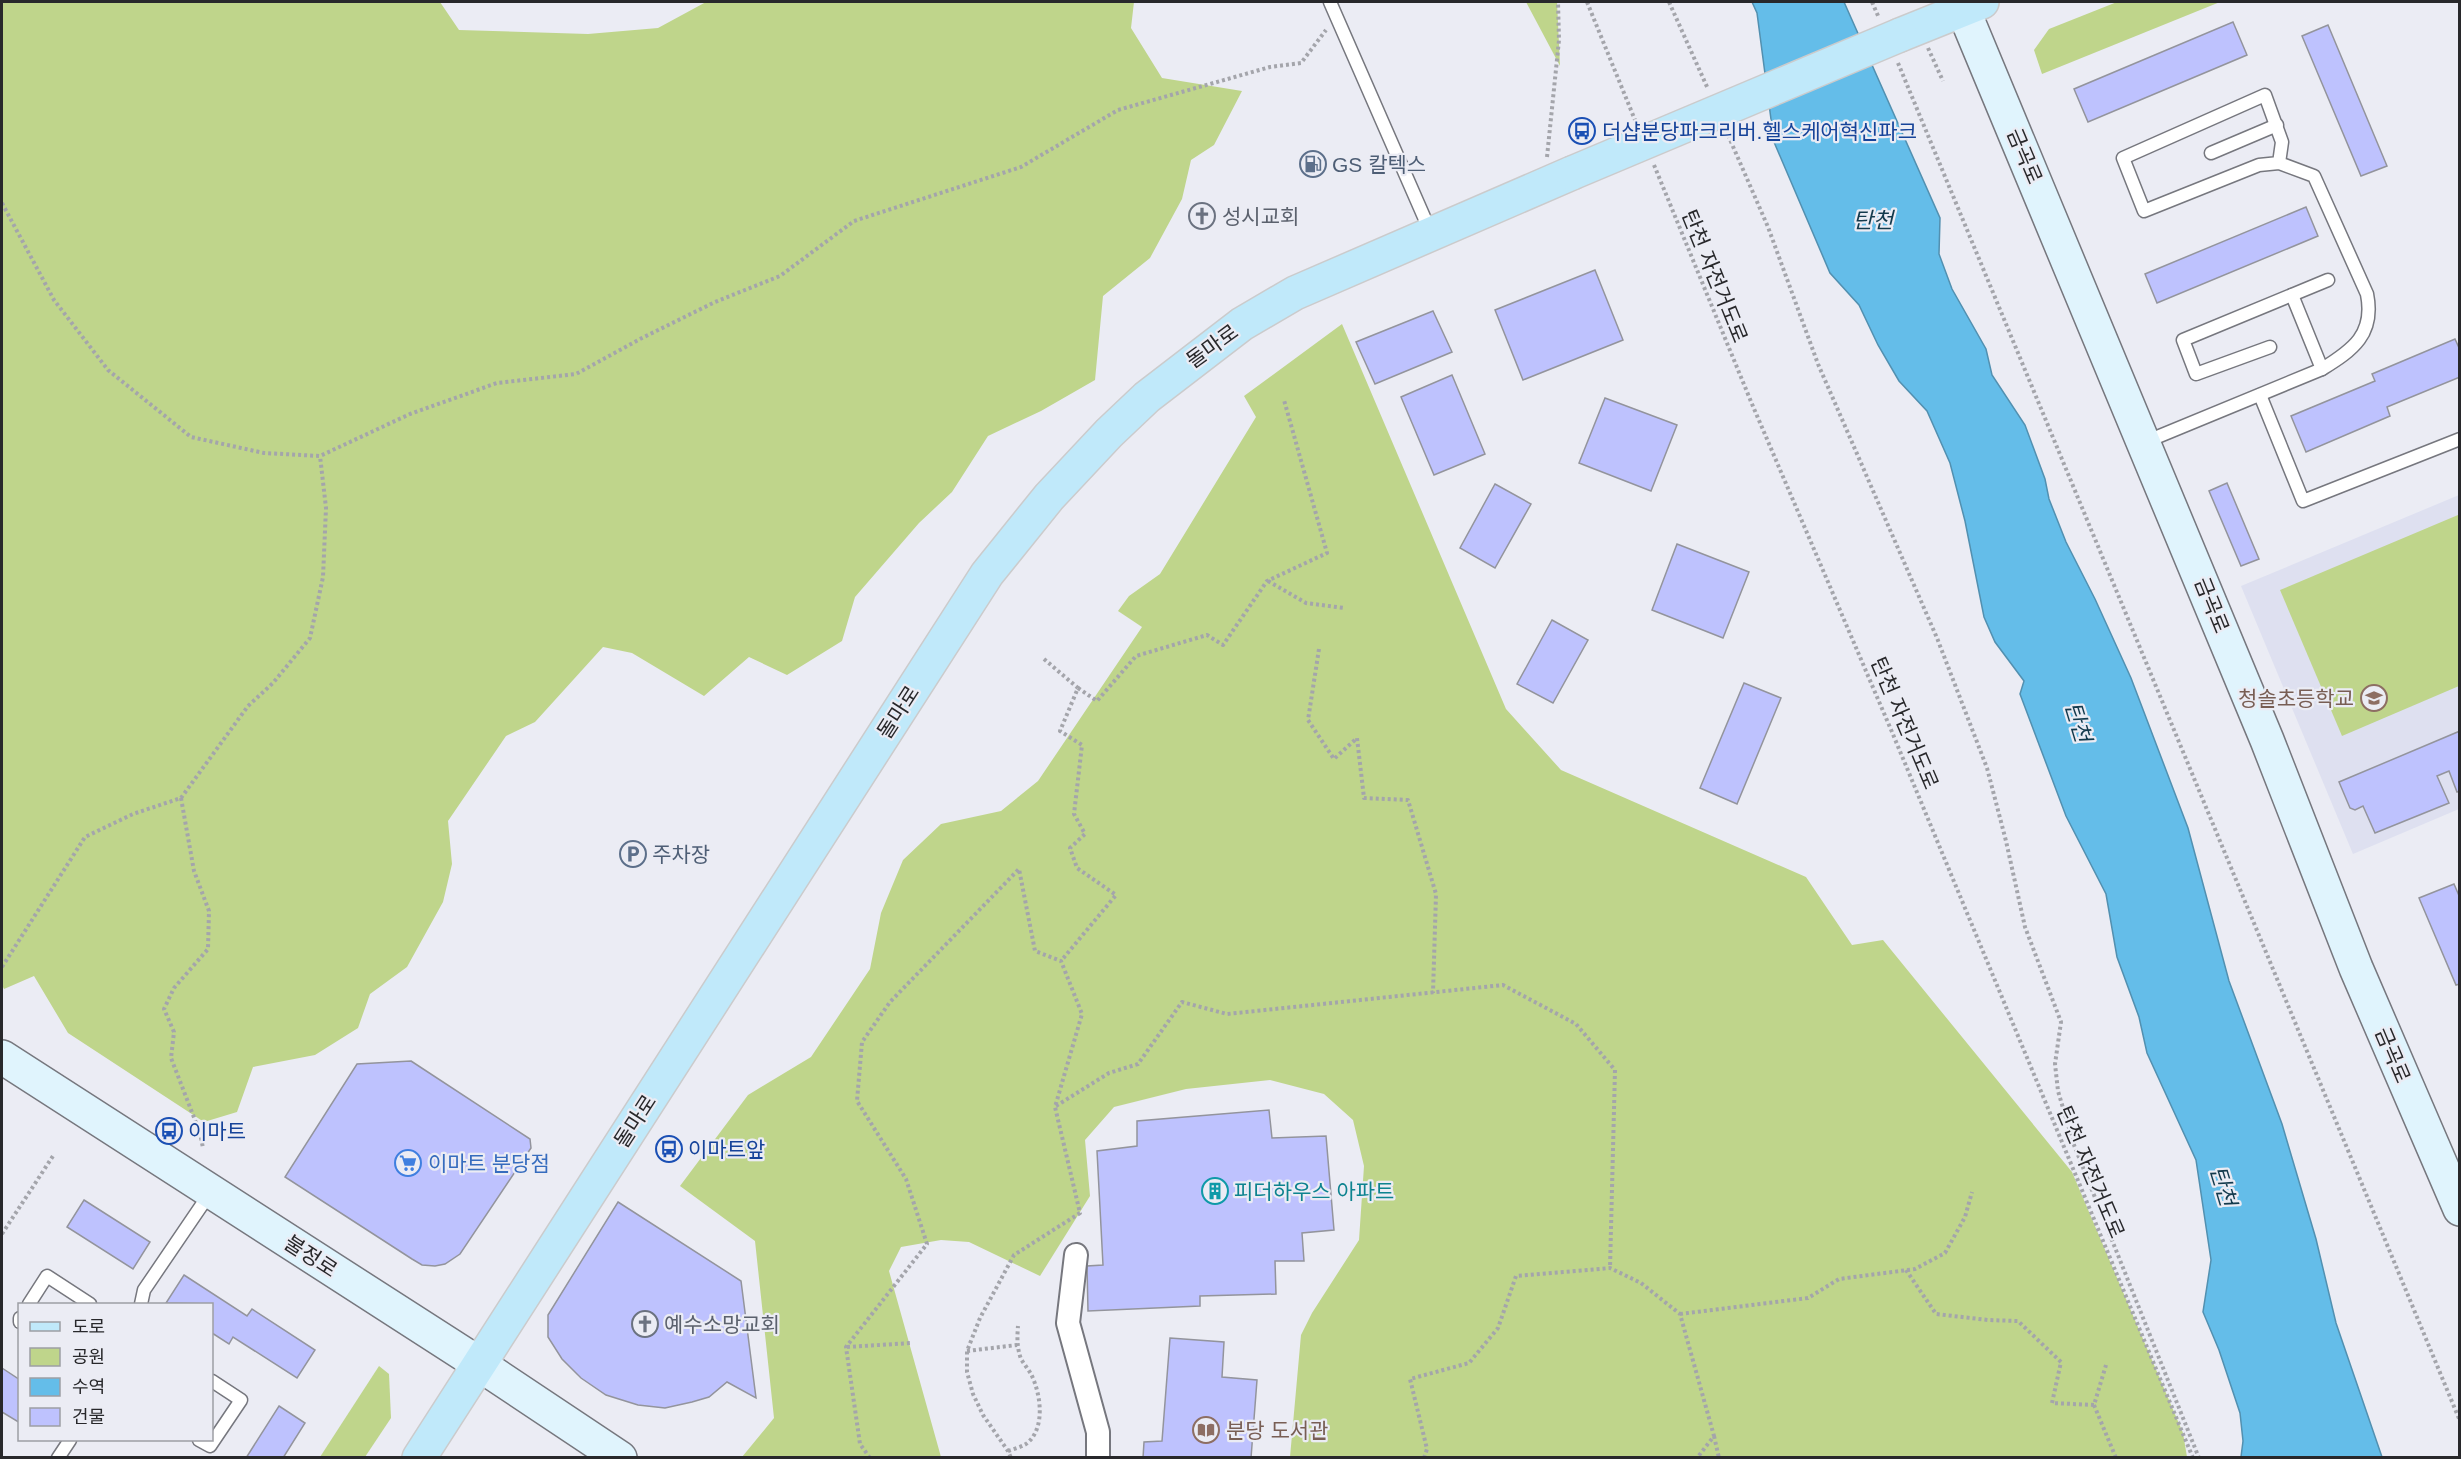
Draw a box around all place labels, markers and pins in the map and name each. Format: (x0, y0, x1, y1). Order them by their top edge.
bus stop icon: 더샵분당파크리버.헬스케어혁신파크 (1567, 116, 1597, 146)
place label: 더샵분당파크리버.헬스케어혁신파크 (1602, 120, 1917, 143)
fuel station icon: GS 칼텍스 (1298, 149, 1328, 179)
place label: GS 칼텍스 (1332, 153, 1426, 176)
church icon: 성시교회 (1187, 201, 1217, 231)
place label: 성시교회 (1222, 205, 1299, 228)
school or university icon: 청솔초등학교 (2359, 683, 2389, 713)
place label: 청솔초등학교 (2238, 687, 2354, 710)
parking icon: 주차장 (618, 839, 648, 869)
place label: 주차장 (652, 843, 710, 866)
bus stop icon: 이마트 (154, 1116, 184, 1146)
place label: 이마트 (188, 1120, 246, 1143)
bus stop icon: 이마트앞 (654, 1134, 684, 1164)
place label: 이마트앞 (688, 1138, 765, 1161)
supermarket icon: 이마트 분당점 (393, 1148, 423, 1178)
place label: 이마트 분당점 (428, 1152, 550, 1175)
building icon: 피더하우스 아파트 (1200, 1176, 1230, 1206)
place label: 피더하우스 아파트 (1234, 1180, 1394, 1203)
church icon: 예수소망교회 (630, 1309, 660, 1339)
place label: 예수소망교회 (664, 1313, 780, 1336)
library icon: 분당 도서관 (1191, 1415, 1221, 1445)
place label: 분당 도서관 (1226, 1419, 1328, 1442)

